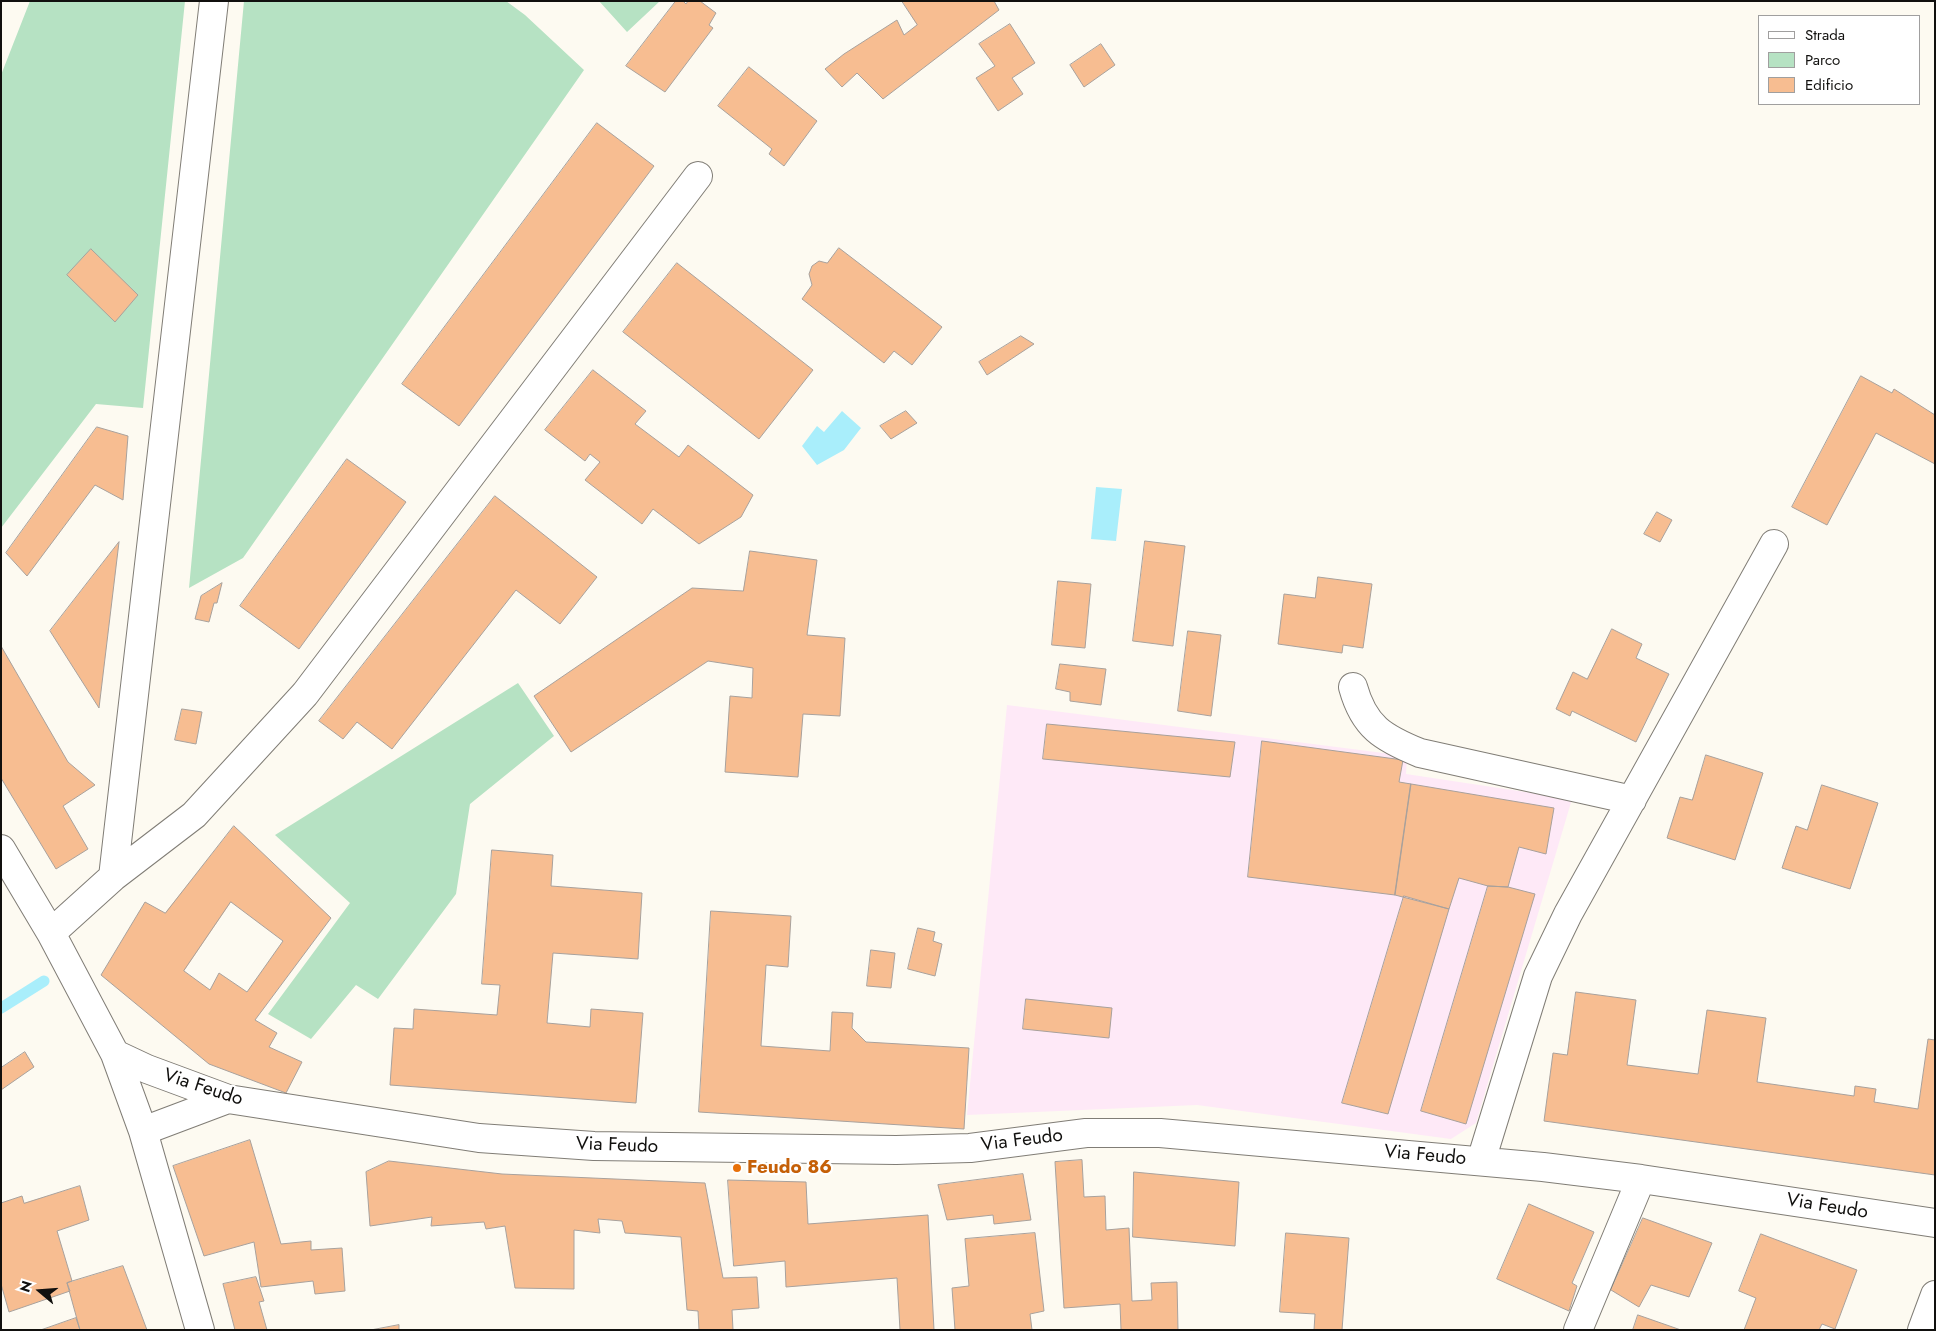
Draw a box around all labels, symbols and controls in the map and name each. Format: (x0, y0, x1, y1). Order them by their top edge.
legend (1758, 15, 1921, 105)
text: Strada (1805, 24, 1845, 46)
text: Parco (1805, 49, 1840, 71)
text: Edificio (1805, 74, 1853, 96)
street label: Via Feudo (160, 1064, 246, 1112)
street label: Via Feudo (980, 1125, 1064, 1157)
street label: Via Feudo (576, 1133, 658, 1159)
street label: Via Feudo (1383, 1141, 1467, 1171)
place label: Feudo 86 (747, 1157, 832, 1179)
marker: Feudo 86 (731, 1162, 743, 1174)
street label: Via Feudo (1785, 1189, 1869, 1225)
north arrow (15, 1266, 65, 1316)
text: N (15, 1278, 37, 1295)

